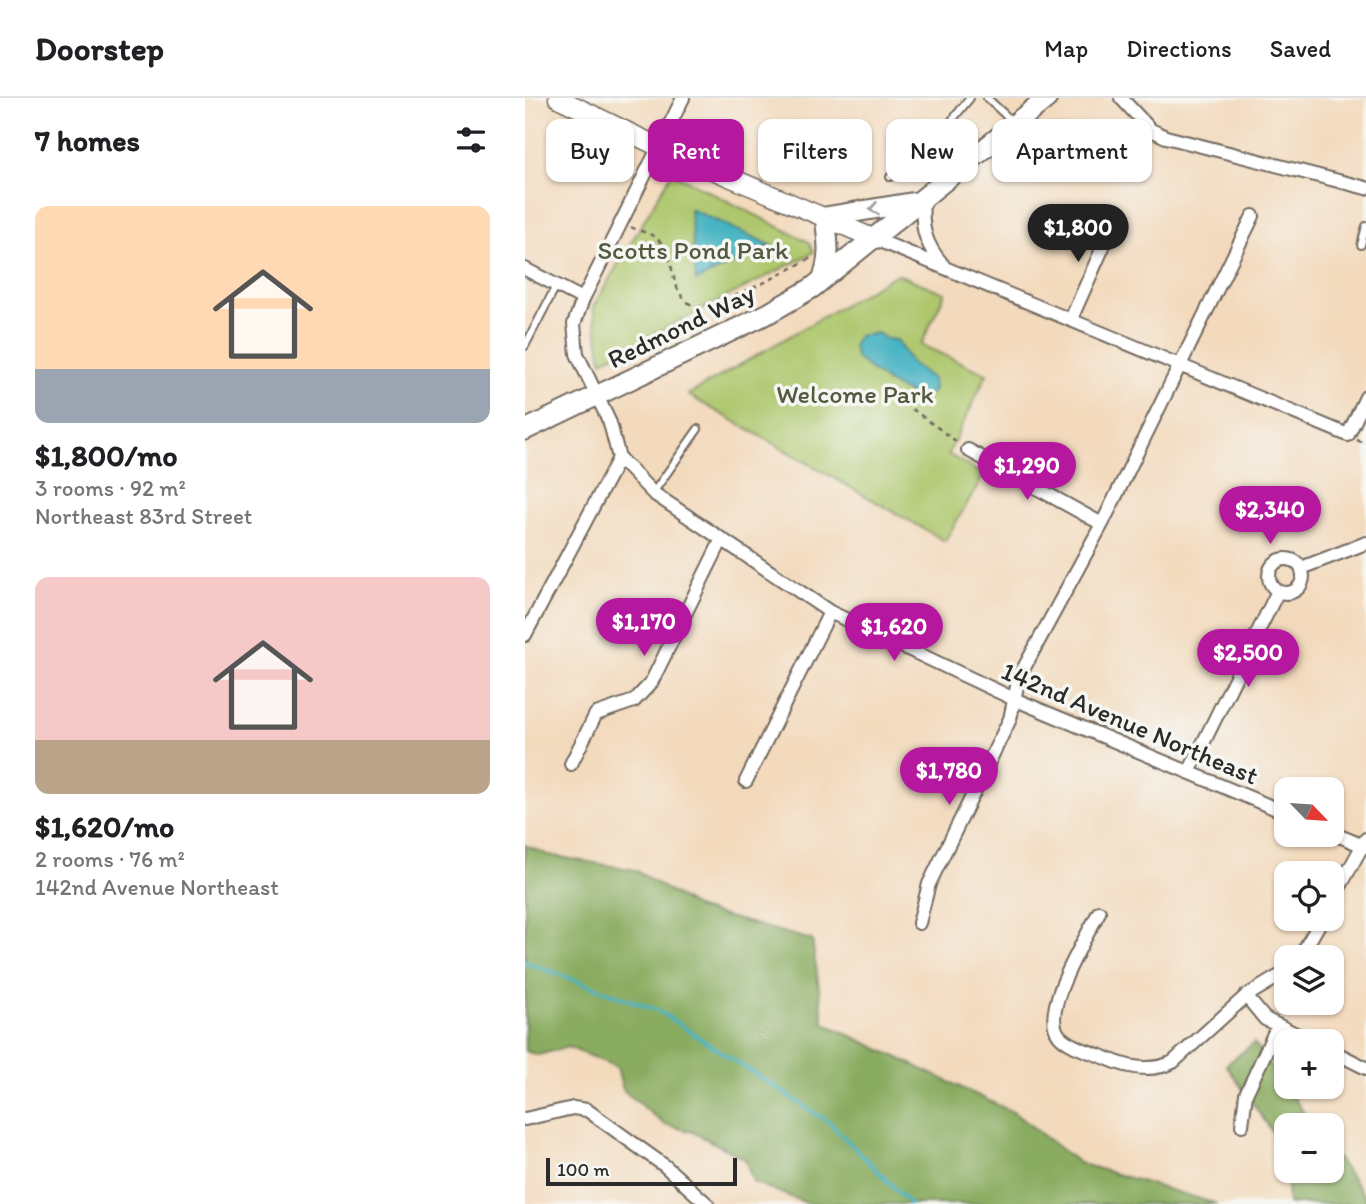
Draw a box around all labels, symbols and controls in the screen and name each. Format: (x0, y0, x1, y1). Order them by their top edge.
text: Doorstep (35, 29, 164, 68)
text: Map (1044, 34, 1088, 63)
text: Directions (1126, 34, 1232, 63)
text: Saved (1270, 34, 1331, 63)
chip: Buy (546, 119, 634, 182)
chip: Rent (648, 119, 744, 182)
chip: Filters (758, 119, 872, 182)
chip: New (886, 119, 978, 182)
chip: Apartment (992, 119, 1152, 182)
icon: filters (452, 121, 490, 159)
text: 7 homes (35, 122, 140, 159)
one-way arrow (868, 201, 880, 216)
pin: $1,800 (1021, 204, 1135, 264)
text: $1,800 (1044, 213, 1112, 241)
park label: Scotts Pond Park (598, 234, 789, 266)
icon: home (200, 251, 326, 377)
street label: Redmond Way (602, 277, 760, 375)
park label: Welcome Park (776, 378, 934, 410)
text: $1,800/mo (35, 437, 178, 474)
pin: $1,290 (970, 442, 1084, 502)
text: $1,290 (994, 451, 1060, 479)
text: 3 rooms · 92 m² (35, 474, 186, 502)
pin: $2,340 (1213, 486, 1327, 546)
text: $2,340 (1235, 495, 1305, 523)
text: Northeast 83rd Street (35, 502, 253, 530)
pin: $1,170 (587, 598, 701, 658)
pin: $1,620 (837, 603, 951, 663)
text: $1,170 (612, 607, 676, 635)
text: $1,620 (861, 612, 927, 640)
icon: home (200, 622, 326, 748)
pin: $2,500 (1191, 630, 1305, 689)
text: $2,500 (1213, 638, 1283, 666)
street label: 142nd Avenue Northeast (997, 654, 1263, 792)
pin: $1,780 (892, 748, 1006, 807)
text: $1,780 (916, 756, 982, 784)
north arrow (1274, 777, 1344, 847)
map controls (1274, 777, 1344, 1183)
text: $1,620/mo (35, 808, 174, 845)
text: 2 rooms · 76 m² (35, 845, 185, 873)
button: locate (1274, 861, 1344, 931)
text: 142nd Avenue Northeast (35, 873, 279, 901)
button: layers (1274, 945, 1344, 1015)
button: + (1274, 1029, 1344, 1099)
button: − (1274, 1113, 1344, 1183)
scale bar (546, 1155, 737, 1187)
text: 100 m (557, 1158, 609, 1181)

